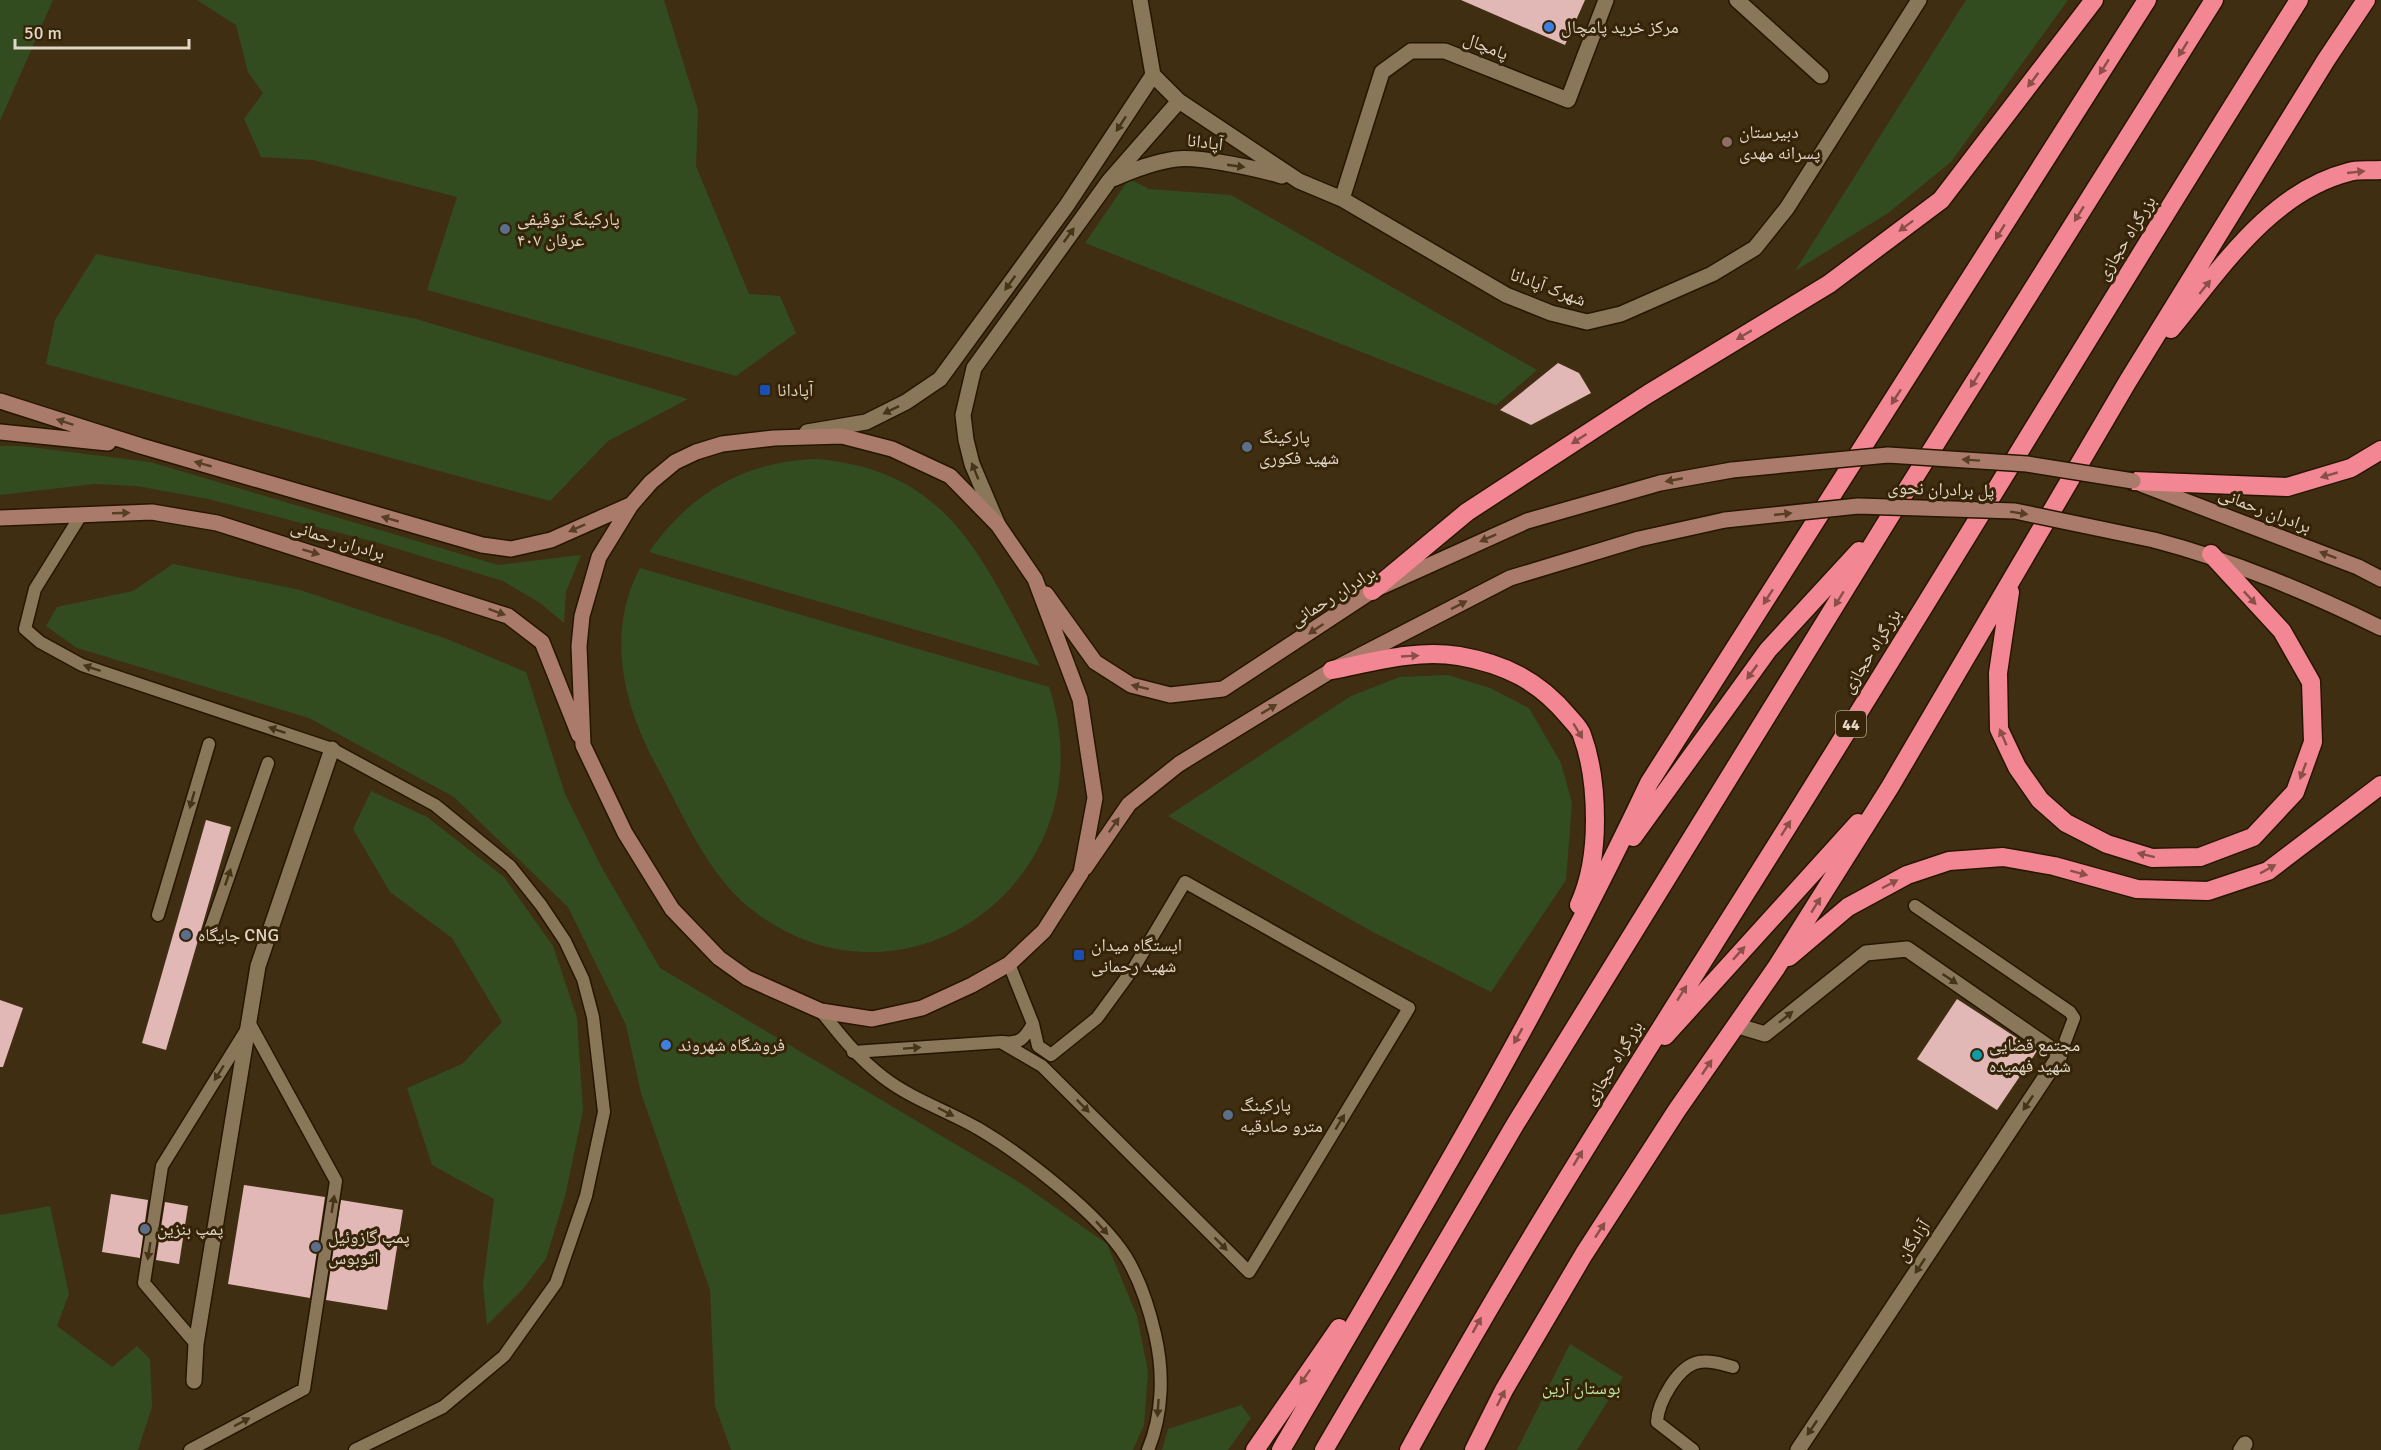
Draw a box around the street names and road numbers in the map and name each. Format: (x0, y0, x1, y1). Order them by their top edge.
street label: پامچال (1460, 27, 1512, 65)
street label: آپادانا (1186, 129, 1225, 155)
street label: بزرگراه حجازی (2091, 192, 2161, 284)
street label: شهرک آپادانا (1507, 263, 1589, 311)
street label: پل برادران نحوی (1887, 476, 1995, 502)
street label: برادران رحمانی (2216, 482, 2314, 538)
street label: برادران رحمانی (288, 515, 388, 565)
street label: برادران رحمانی (1286, 561, 1380, 631)
street label: بزرگراه حجازی (1836, 605, 1906, 697)
road number: 44 (1836, 711, 1866, 737)
street label: بزرگراه حجازی (1578, 1017, 1648, 1109)
street label: آزادگان (1891, 1216, 1935, 1266)

